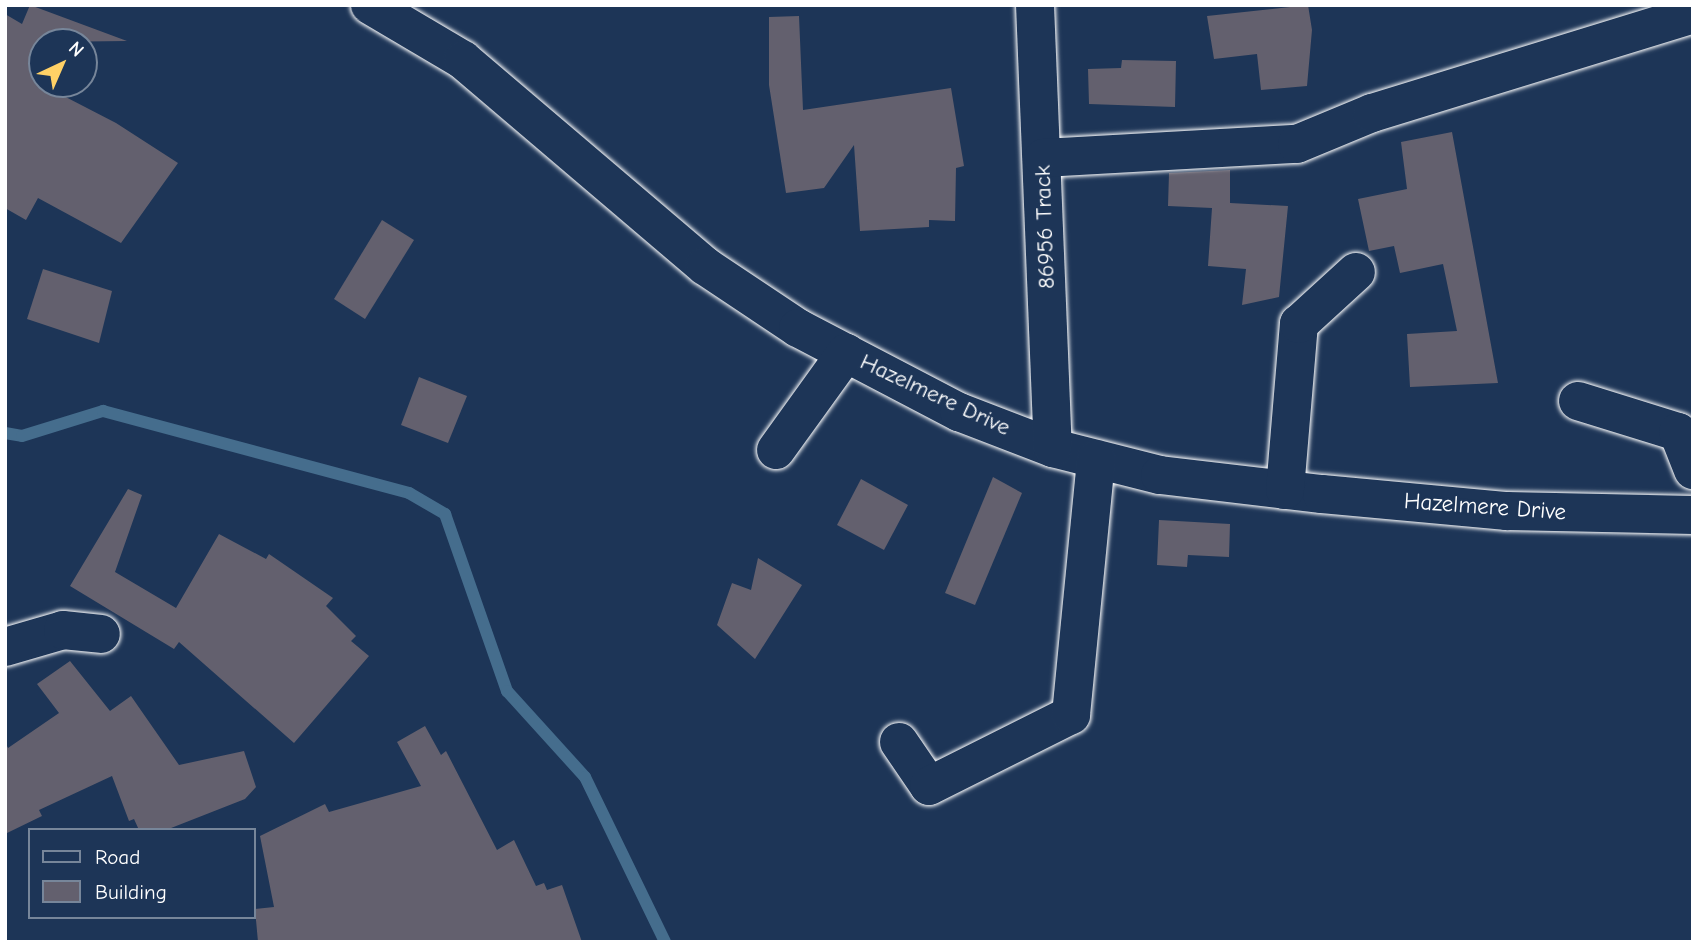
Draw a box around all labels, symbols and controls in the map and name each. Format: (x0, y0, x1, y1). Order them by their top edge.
north arrow (28, 28, 98, 98)
text: N (64, 37, 88, 62)
street label: 86956 Track (1029, 165, 1061, 289)
street label: Hazelmere Drive (856, 348, 1014, 442)
street label: Hazelmere Drive (1403, 488, 1567, 526)
legend (28, 828, 256, 919)
text: Road (95, 845, 140, 869)
text: Building (95, 880, 167, 904)

